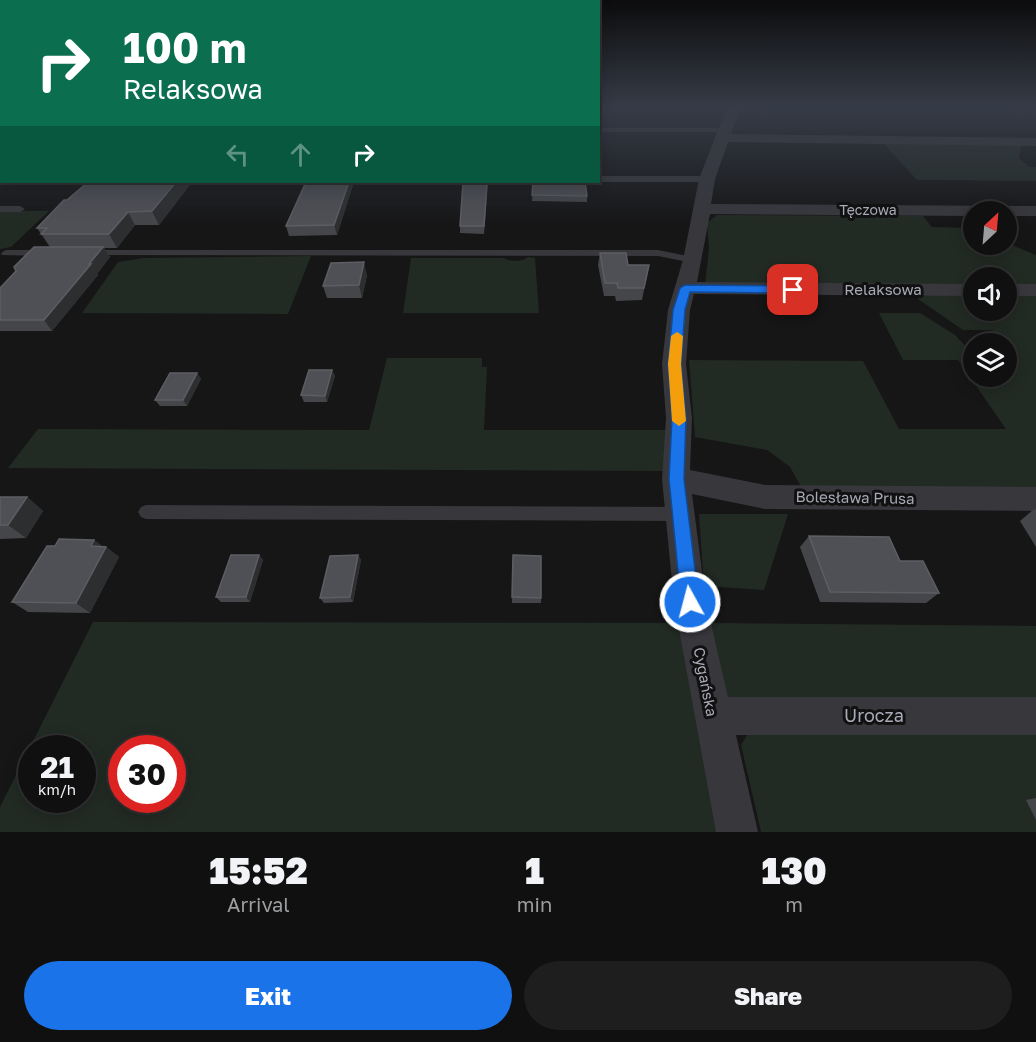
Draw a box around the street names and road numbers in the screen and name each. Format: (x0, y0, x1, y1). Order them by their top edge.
street label: Tęczowa (839, 201, 897, 218)
street label: Relaksowa (844, 280, 922, 298)
street label: Bolesława Prusa (795, 487, 915, 507)
street label: Cygańska (690, 646, 721, 718)
street label: Urocza (844, 704, 904, 726)

